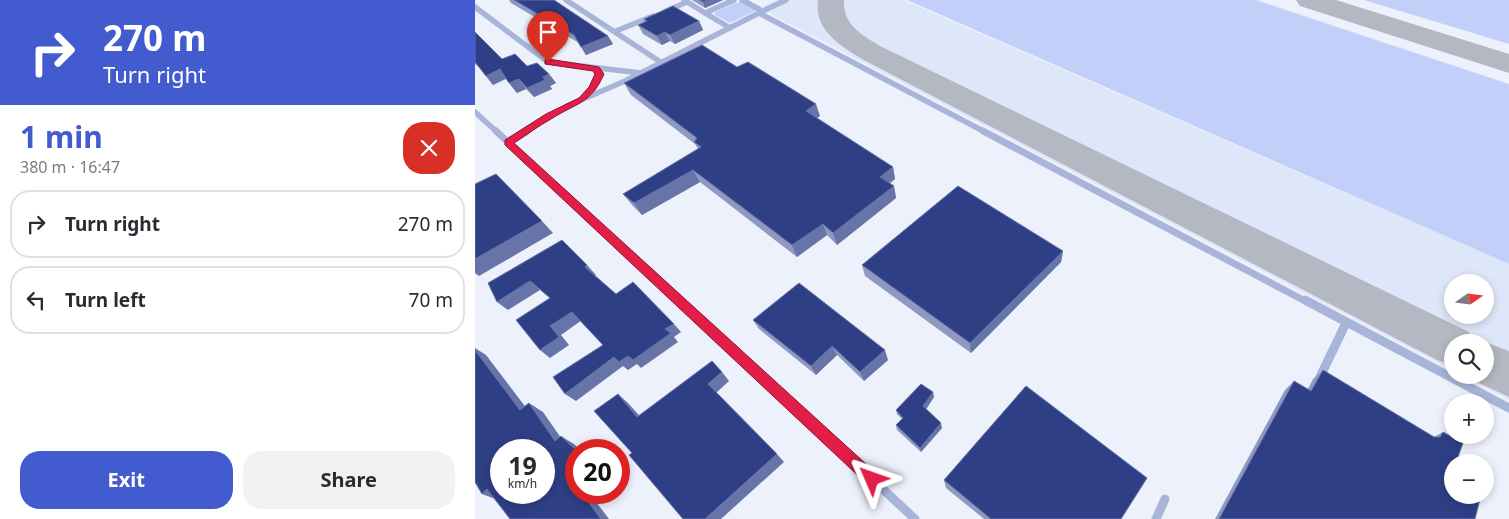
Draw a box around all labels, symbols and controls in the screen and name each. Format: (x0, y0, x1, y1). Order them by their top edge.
pin (527, 11, 569, 62)
text: 270 m (103, 14, 206, 61)
icon: arrive (534, 18, 562, 46)
icon: right (20, 20, 85, 85)
text: Turn right (103, 59, 206, 89)
text: 1 min (20, 116, 103, 157)
button: close (403, 122, 455, 174)
text: 380 m · 16:47 (20, 156, 120, 178)
icon: right (22, 210, 50, 238)
text: Turn right (65, 211, 160, 237)
text: 270 m (398, 211, 453, 237)
north arrow (1444, 274, 1494, 324)
map controls (1444, 274, 1494, 504)
icon: left (22, 286, 50, 314)
text: Turn left (65, 287, 146, 313)
text: 70 m (409, 287, 453, 313)
button: search (1444, 334, 1494, 384)
button: + (1444, 394, 1494, 444)
speed limit sign: 20 (565, 439, 630, 504)
text: 19 (508, 448, 537, 482)
button: Exit (20, 451, 233, 509)
button: Share (243, 451, 455, 509)
position arrow (845, 452, 897, 504)
button: − (1444, 454, 1494, 504)
text: km/h (508, 475, 537, 492)

